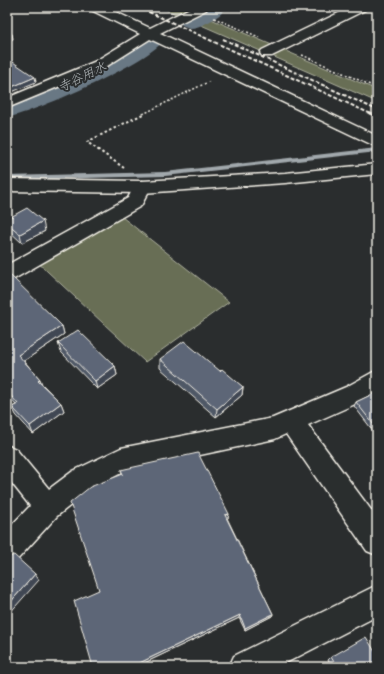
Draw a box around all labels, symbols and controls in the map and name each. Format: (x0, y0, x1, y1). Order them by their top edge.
water label: 寺谷用水 (55, 58, 109, 96)

